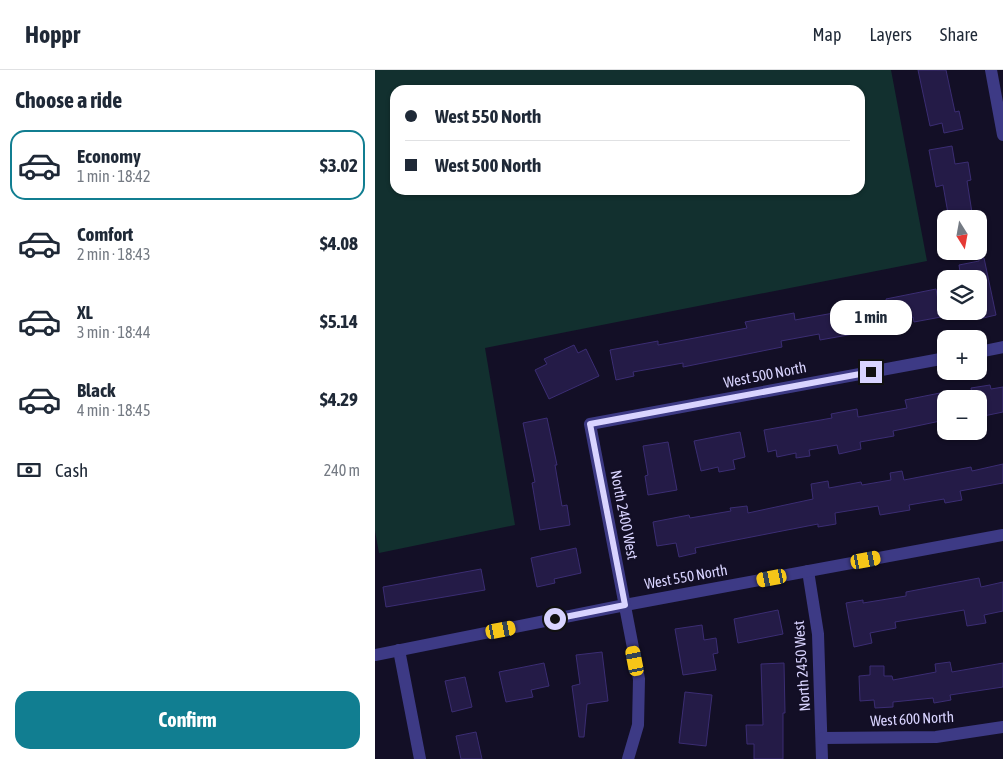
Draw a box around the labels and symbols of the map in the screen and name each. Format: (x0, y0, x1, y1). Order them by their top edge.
north arrow (937, 210, 987, 260)
callout: 1 min (830, 300, 912, 334)
street label: West 500 North (722, 358, 808, 391)
route end (860, 361, 882, 383)
street label: North 2400 West (607, 469, 642, 561)
car (849, 550, 882, 570)
street label: West 550 North (643, 561, 729, 592)
car (755, 568, 788, 588)
route start (544, 608, 566, 630)
car (484, 620, 517, 640)
street label: North 2450 West (790, 620, 813, 712)
car (624, 645, 645, 677)
street label: West 600 North (870, 708, 954, 729)

